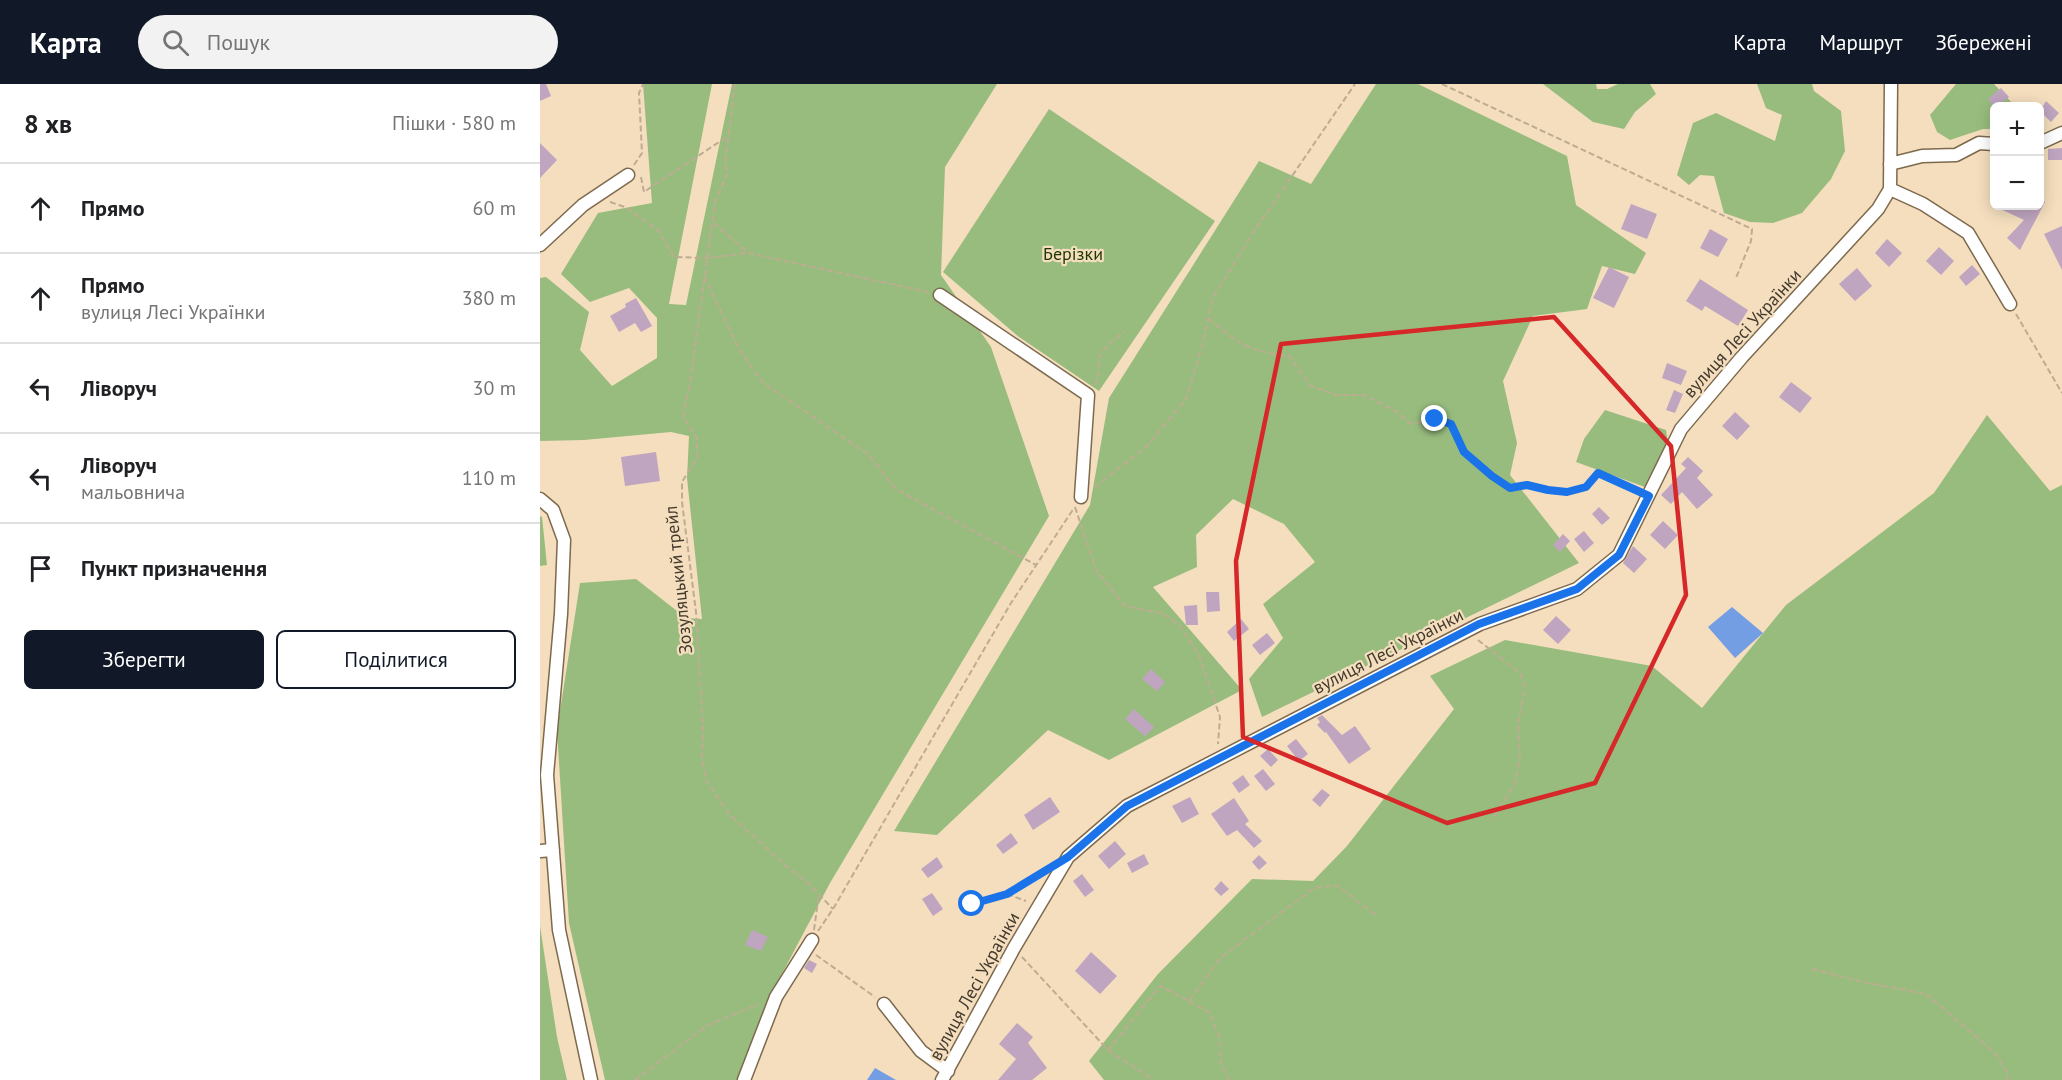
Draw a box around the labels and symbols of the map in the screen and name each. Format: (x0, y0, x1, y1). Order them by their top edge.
park label: Берізки (1043, 242, 1103, 265)
street label: вулиця Лесі Українки (1678, 264, 1806, 402)
route end (1421, 405, 1447, 431)
street label: Зозуляцький трейл (659, 505, 697, 655)
street label: вулиця Лесі Українки (1309, 603, 1467, 699)
route start (958, 890, 984, 916)
street label: вулиця Лесі Українки (924, 908, 1024, 1064)

